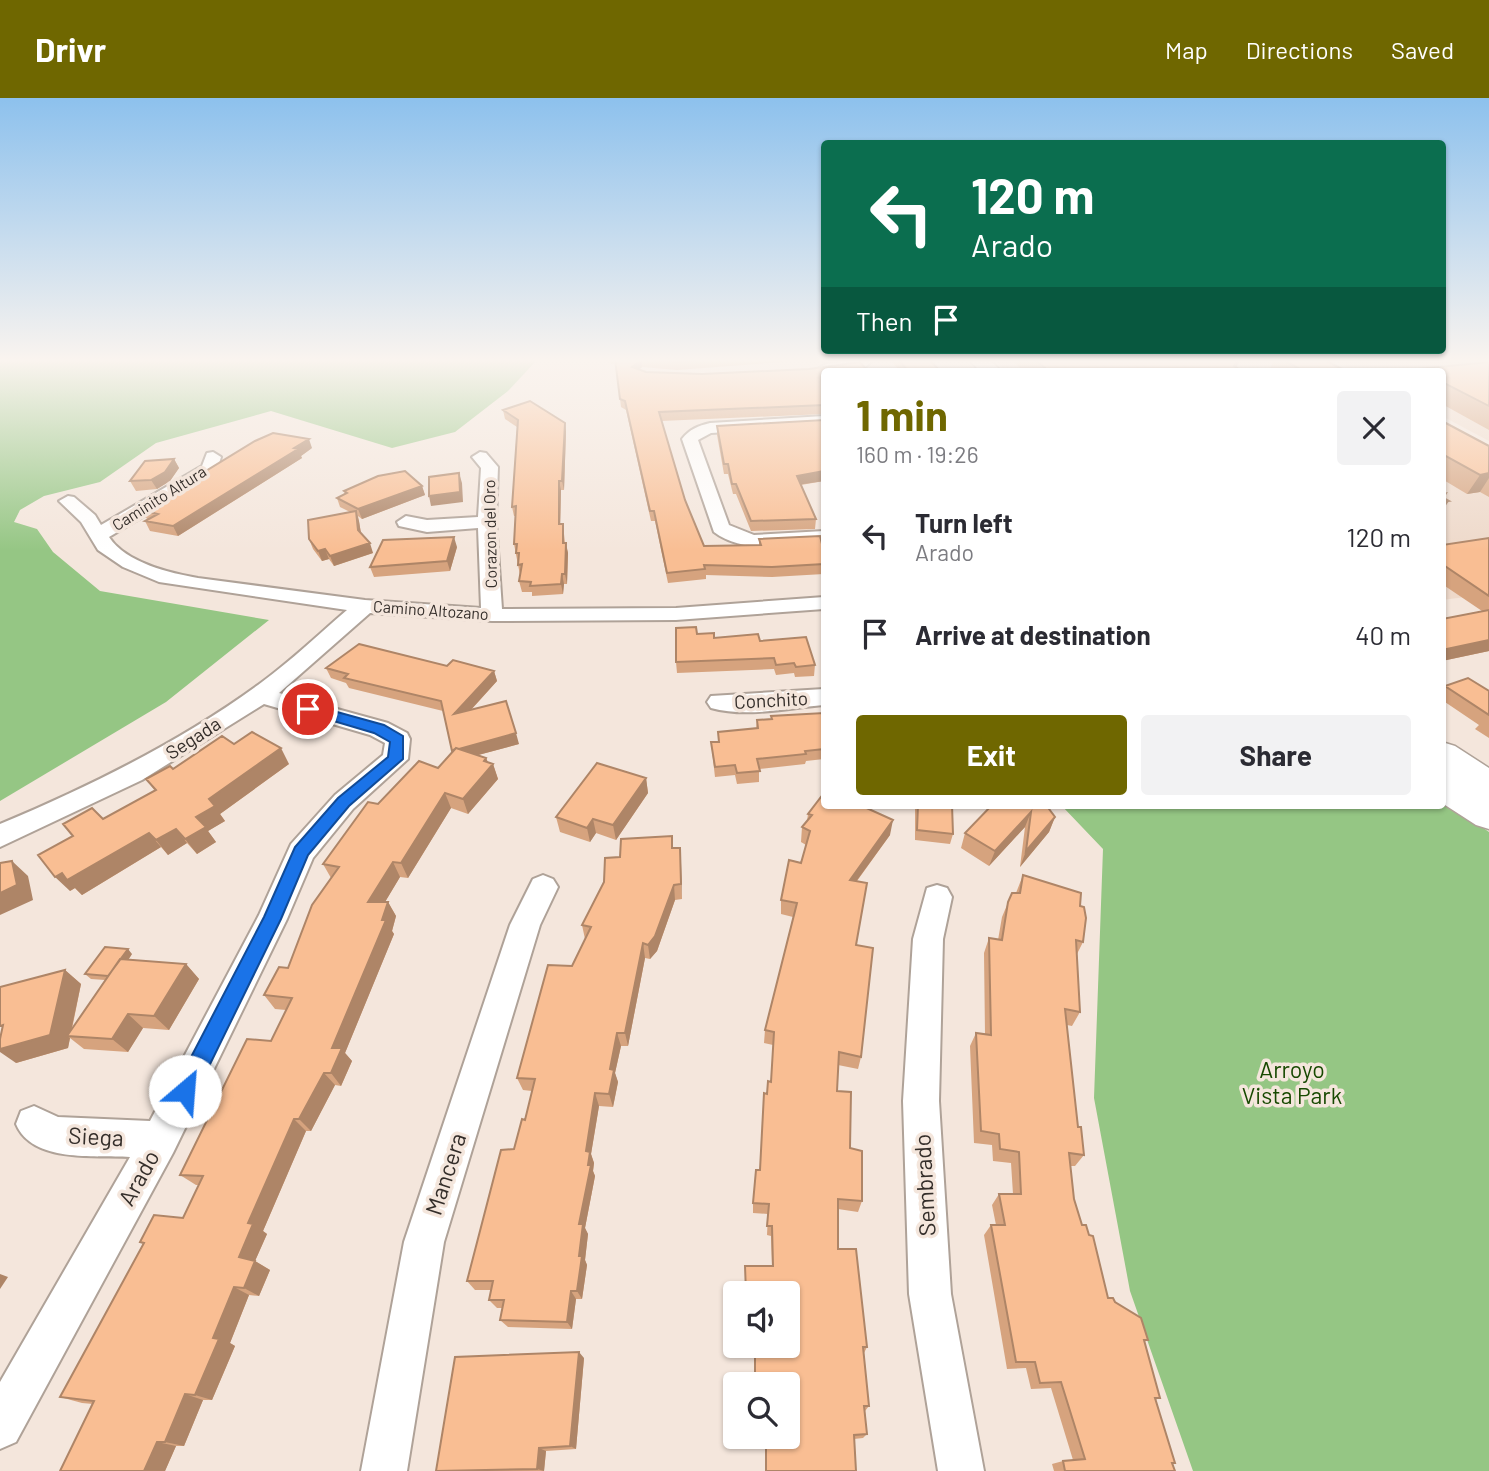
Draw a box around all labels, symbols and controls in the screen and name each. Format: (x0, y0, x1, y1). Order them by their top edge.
text: Drivr (35, 29, 106, 69)
text: Map (1165, 35, 1208, 64)
text: Directions (1246, 35, 1353, 64)
text: Saved (1391, 35, 1454, 64)
text: 120 m (971, 165, 1094, 224)
icon: left (856, 168, 947, 259)
text: Arado (971, 225, 1053, 263)
icon: arrive (927, 301, 965, 339)
text: Then (856, 305, 913, 336)
text: 1 min (856, 389, 948, 439)
button: close (1337, 391, 1411, 465)
text: 160 m · 19:26 (856, 440, 979, 468)
street label: Caminito Altura (108, 461, 209, 534)
street label: Corazon del Oro (479, 480, 500, 588)
text: Turn left (915, 507, 1013, 538)
icon: left (856, 517, 894, 555)
text: 120 m (1347, 521, 1411, 552)
text: Arado (915, 538, 974, 566)
street label: Camino Altozano (373, 596, 489, 623)
icon: arrive (856, 615, 894, 653)
text: Arrive at destination (915, 619, 1151, 650)
text: 40 m (1355, 619, 1411, 650)
pin (278, 679, 338, 739)
street label: Conchito (733, 686, 808, 713)
icon: arrive (289, 690, 327, 728)
street label: Segada (161, 711, 225, 764)
button: Exit (856, 715, 1127, 795)
button: Share (1141, 715, 1411, 795)
position arrow (148, 1054, 222, 1128)
park label: Arroyo Vista Park (1242, 1055, 1342, 1109)
street label: Siega (68, 1121, 125, 1151)
street label: Mancera (419, 1129, 471, 1218)
street label: Sembrado (907, 1133, 941, 1237)
street label: Arado (112, 1145, 165, 1210)
map controls (723, 1281, 800, 1449)
button: sound (723, 1281, 800, 1358)
button: search (723, 1372, 800, 1449)

